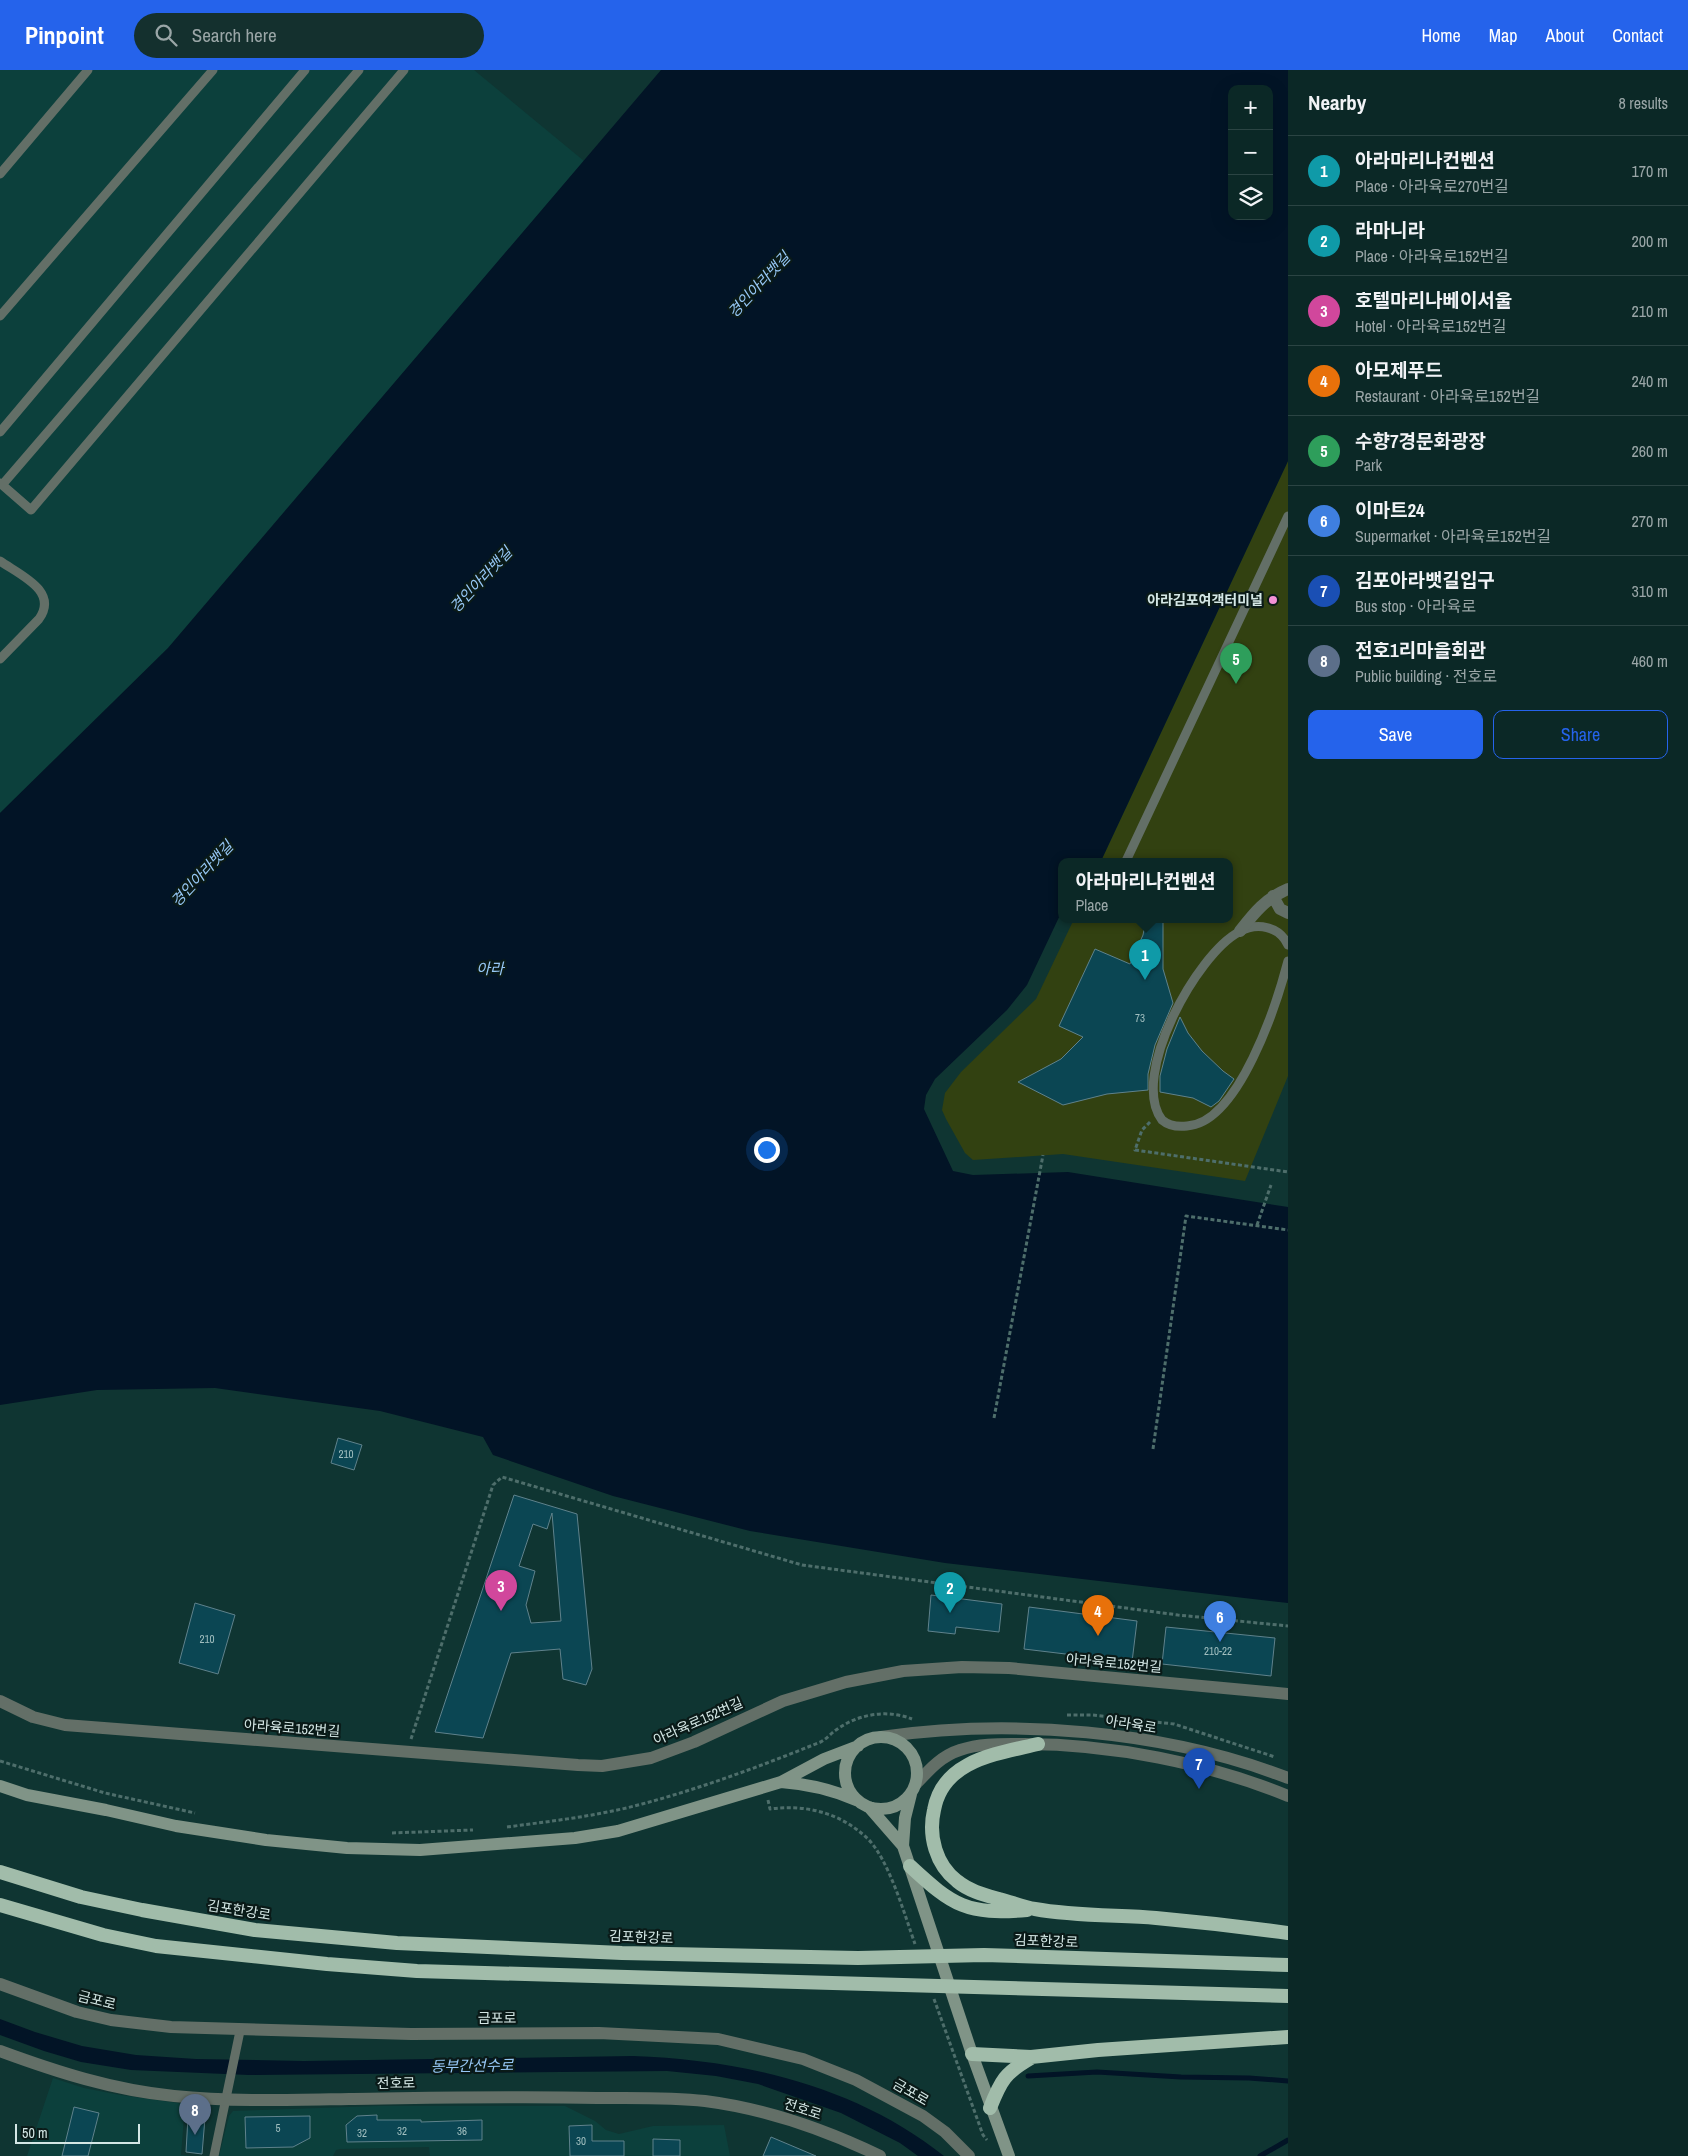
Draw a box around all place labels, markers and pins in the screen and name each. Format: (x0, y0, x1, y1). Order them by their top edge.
place label: 아라김포여객터미널 (1147, 591, 1263, 609)
marker: 아라김포여객터미널 (1267, 594, 1279, 606)
pin: 5 (1220, 643, 1252, 684)
pin: 1 (1129, 939, 1161, 980)
pin: 3 (485, 1570, 517, 1611)
pin: 2 (934, 1572, 966, 1613)
pin: 4 (1082, 1595, 1114, 1636)
pin: 6 (1204, 1601, 1236, 1642)
pin: 7 (1183, 1748, 1215, 1789)
pin: 8 (179, 2094, 211, 2135)

